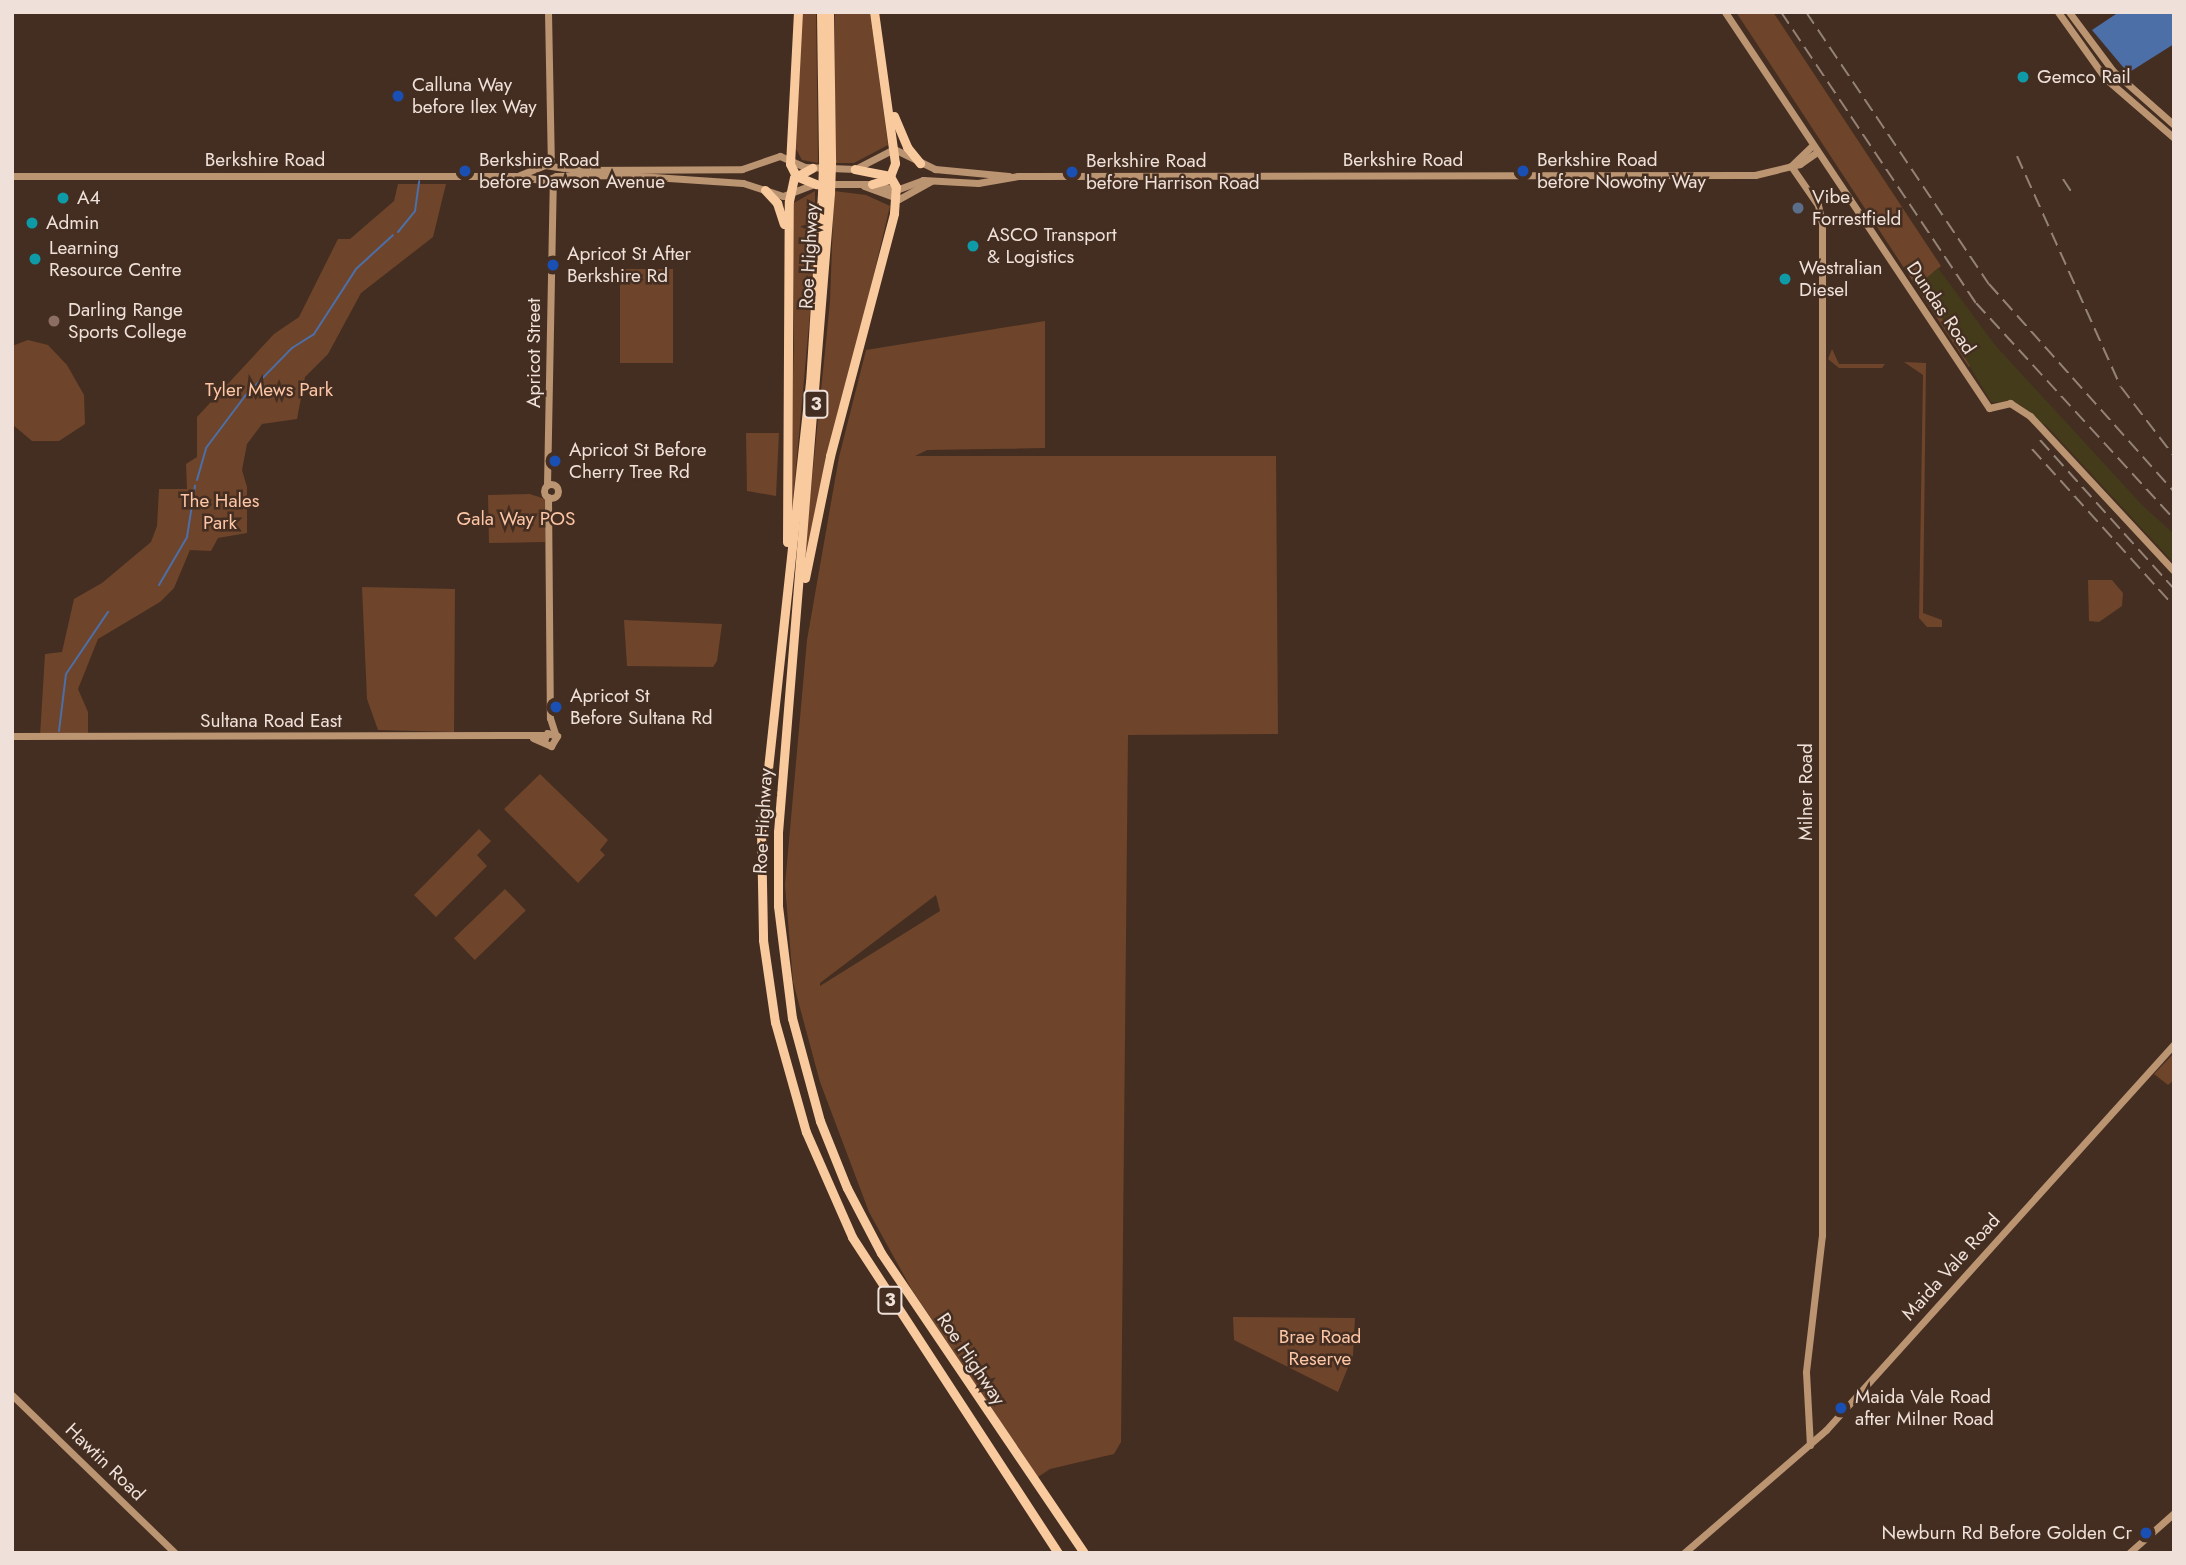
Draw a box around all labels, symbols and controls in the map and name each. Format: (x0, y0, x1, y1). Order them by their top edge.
place label: Gemco Rail (2037, 66, 2131, 88)
marker: Gemco Rail (2015, 69, 2031, 85)
place label: Calluna Way before Ilex Way (412, 74, 537, 118)
marker: Calluna Way before Ilex Way (390, 88, 406, 104)
street label: Berkshire Road (205, 149, 325, 171)
place label: Berkshire Road before Dawson Avenue (479, 149, 665, 193)
street label: Berkshire Road (1343, 149, 1463, 171)
place label: Berkshire Road before Nowotny Way (1537, 149, 1706, 193)
place label: Berkshire Road before Harrison Road (1086, 150, 1260, 194)
marker: Berkshire Road before Dawson Avenue (457, 163, 473, 179)
marker: Berkshire Road before Nowotny Way (1515, 163, 1531, 179)
marker: Berkshire Road before Harrison Road (1064, 164, 1080, 180)
place label: Vibe Forrestfield (1812, 186, 1901, 230)
place label: A4 (77, 187, 101, 209)
marker: A4 (55, 190, 71, 206)
marker: Vibe Forrestfield (1790, 200, 1806, 216)
street label: Roe Highway (795, 202, 823, 310)
place label: Admin (46, 212, 99, 234)
marker: Admin (24, 215, 40, 231)
place label: ASCO Transport & Logistics (987, 224, 1117, 268)
place label: Learning Resource Centre (49, 237, 182, 281)
marker: ASCO Transport & Logistics (965, 238, 981, 254)
place label: Apricot St After Berkshire Rd (567, 243, 691, 287)
marker: Learning Resource Centre (27, 251, 43, 267)
marker: Apricot St After Berkshire Rd (545, 257, 561, 273)
place label: Westralian Diesel (1799, 257, 1882, 301)
street label: Dundas Road (1902, 257, 1980, 359)
marker: Westralian Diesel (1777, 271, 1793, 287)
street label: Apricot Street (523, 298, 545, 408)
place label: Darling Range Sports College (68, 299, 187, 343)
marker: Darling Range Sports College (46, 313, 62, 329)
park label: Tyler Mews Park (205, 379, 333, 401)
road number: 3 (802, 390, 830, 418)
place label: Apricot St Before Cherry Tree Rd (569, 439, 706, 483)
marker: Apricot St Before Cherry Tree Rd (547, 453, 563, 469)
park label: The Hales Park (181, 490, 259, 534)
park label: Gala Way POS (457, 508, 575, 530)
place label: Apricot St Before Sultana Rd (570, 685, 713, 729)
marker: Apricot St Before Sultana Rd (548, 699, 564, 715)
street label: Sultana Road East (200, 710, 342, 732)
street label: Milner Road (1795, 743, 1817, 841)
street label: Roe Highway (749, 767, 777, 875)
street label: Maida Vale Road (1897, 1209, 2005, 1325)
road number: 3 (876, 1286, 904, 1315)
street label: Roe Highway (932, 1309, 1010, 1409)
park label: Brae Road Reserve (1279, 1326, 1361, 1370)
place label: Maida Vale Road after Milner Road (1855, 1386, 1994, 1430)
marker: Maida Vale Road after Milner Road (1833, 1400, 1849, 1416)
street label: Hawtin Road (60, 1418, 150, 1506)
place label: Newburn Rd Before Golden Cr (1881, 1522, 2132, 1544)
marker: Newburn Rd Before Golden Cr (2138, 1525, 2154, 1541)

